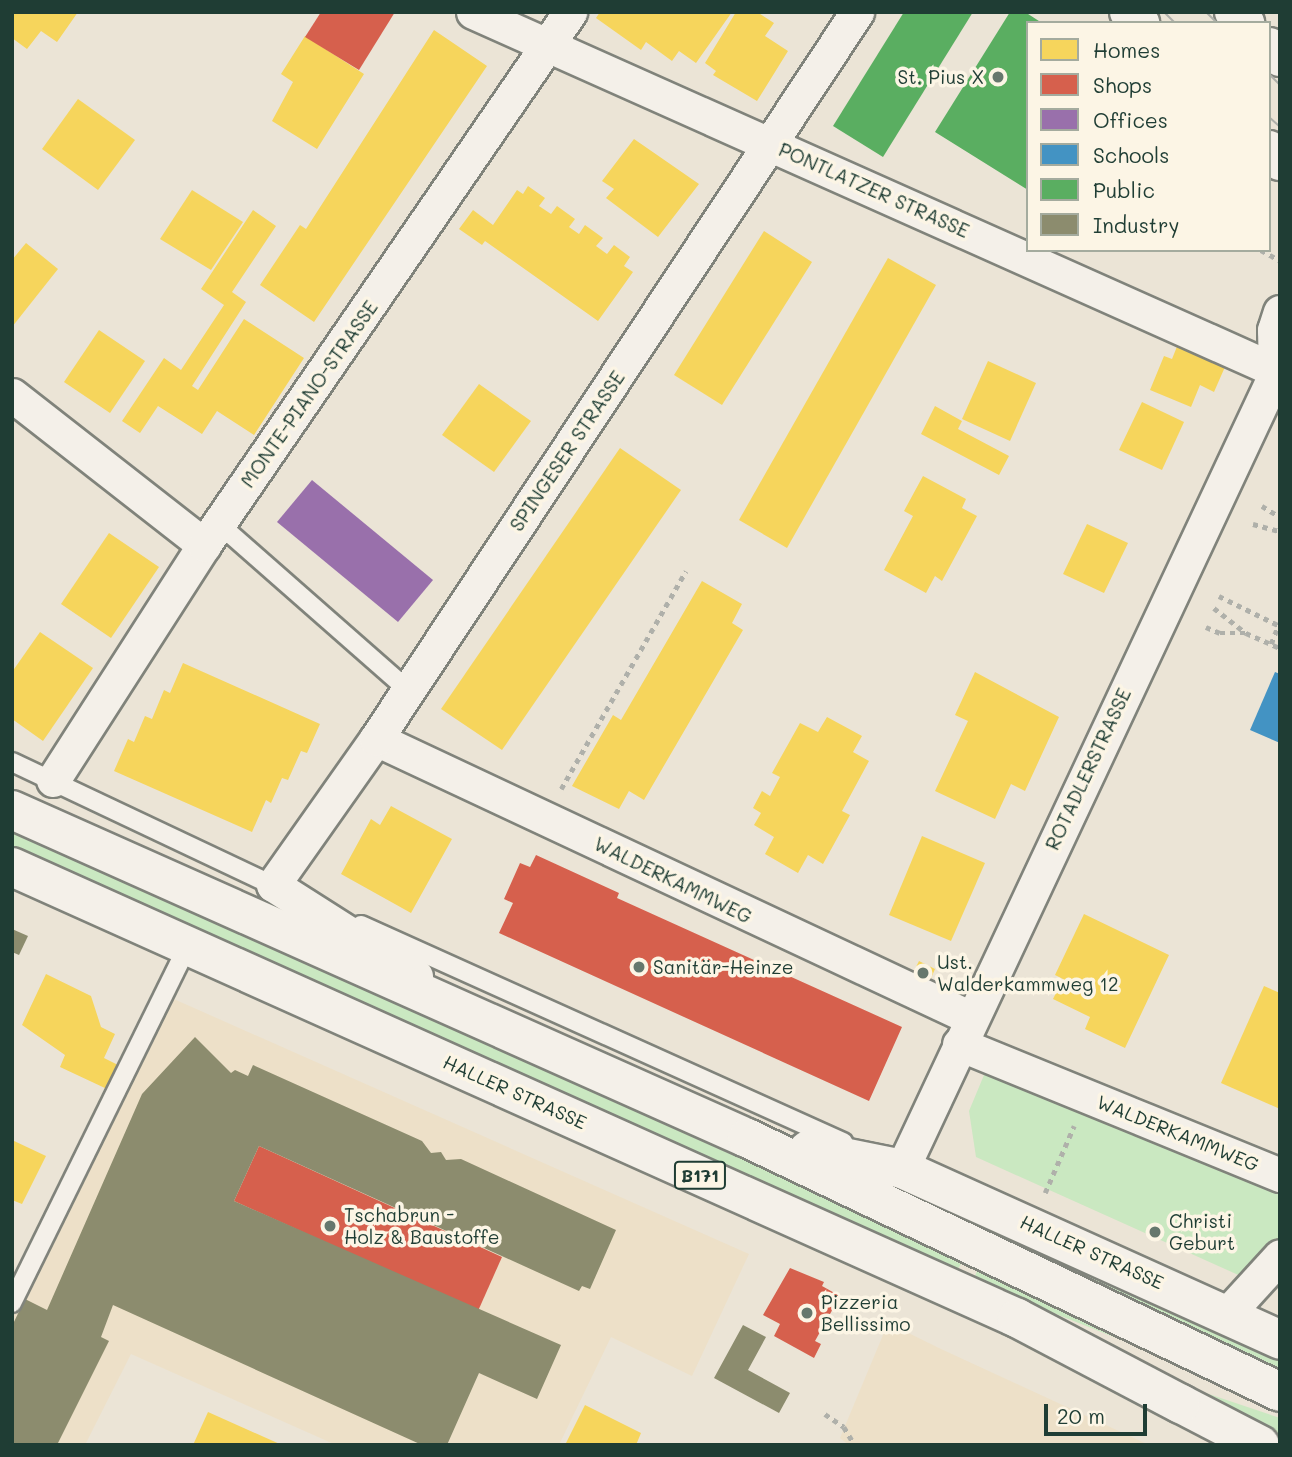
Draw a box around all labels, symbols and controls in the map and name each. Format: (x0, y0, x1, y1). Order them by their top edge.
legend (1026, 21, 1271, 252)
text: Homes (1093, 36, 1160, 63)
place label: St. Pius X (897, 66, 984, 88)
marker: St. Pius X (990, 69, 1006, 85)
text: Shops (1093, 71, 1152, 98)
text: Offices (1093, 106, 1168, 133)
street label: PONTLATZER STRASSE (775, 138, 973, 242)
text: Schools (1093, 141, 1169, 168)
text: Public (1093, 176, 1155, 203)
text: Industry (1093, 211, 1180, 238)
street label: MONTE-PIANO-STRASSE (236, 296, 382, 492)
street label: SPINGESER STRASSE (505, 367, 629, 535)
street label: ROTADLERSTRASSE (1040, 684, 1136, 854)
street label: WALDERKAMMWEG (590, 832, 756, 928)
place label: Ust. Walderkammweg 12 (937, 951, 1119, 995)
place label: Sanitär-Heinze (653, 956, 794, 978)
marker: Sanitär-Heinze (631, 959, 647, 975)
marker: Ust. Walderkammweg 12 (915, 965, 931, 981)
street label: HALLER STRASSE (440, 1050, 590, 1134)
street label: WALDERKAMMWEG (1094, 1090, 1262, 1176)
road number: B171 (674, 1160, 726, 1190)
place label: Tschabrun - Holz & Baustoffe (344, 1204, 499, 1248)
street label: HALLER STRASSE (1017, 1210, 1167, 1294)
place label: Christi Geburt (1169, 1210, 1235, 1254)
marker: Tschabrun - Holz & Baustoffe (322, 1218, 338, 1234)
marker: Christi Geburt (1147, 1224, 1163, 1240)
place label: Pizzeria Bellissimo (821, 1291, 911, 1335)
marker: Pizzeria Bellissimo (799, 1305, 815, 1321)
scale bar (1047, 1390, 1150, 1434)
text: 20 m (1057, 1402, 1105, 1429)

